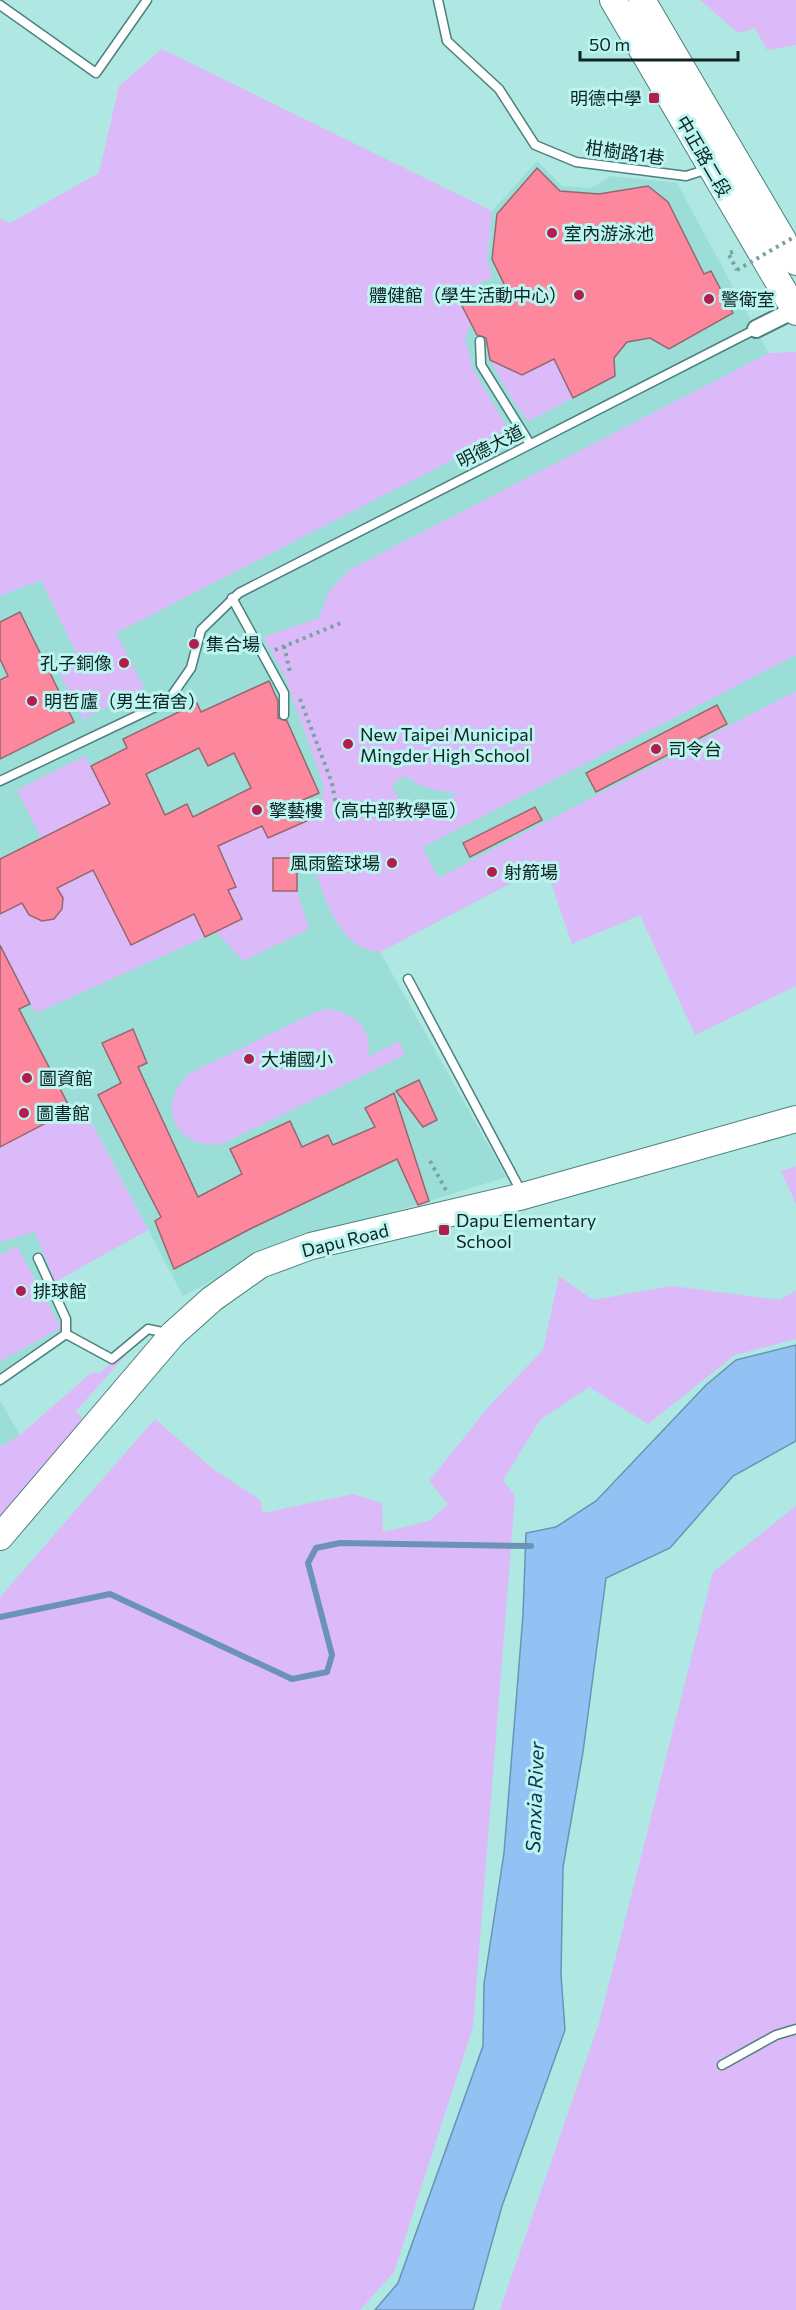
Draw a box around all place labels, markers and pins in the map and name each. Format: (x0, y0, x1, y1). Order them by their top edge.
place label: 明德中學 (570, 87, 642, 109)
marker: 明德中學 (647, 91, 661, 105)
place label: 室內游泳池 (564, 222, 654, 244)
marker: 室內游泳池 (545, 226, 559, 240)
place label: 體健館（學生活動中心） (369, 284, 567, 306)
marker: 體健館（學生活動中心） (572, 288, 586, 302)
place label: 警衛室 (721, 288, 775, 310)
marker: 警衛室 (702, 292, 716, 306)
place label: 集合場 (206, 633, 260, 655)
marker: 集合場 (187, 637, 201, 651)
place label: 孔子銅像 (40, 652, 112, 674)
marker: 孔子銅像 (117, 656, 131, 670)
place label: 明哲廬（男生宿舍） (44, 690, 206, 712)
marker: 明哲廬（男生宿舍） (25, 694, 39, 708)
place label: New Taipei Municipal Mingder High School (360, 723, 533, 766)
marker: New Taipei Municipal Mingder High School (341, 737, 355, 751)
place label: 司令台 (668, 738, 722, 760)
marker: 司令台 (649, 742, 663, 756)
place label: 擎藝樓（高中部教學區） (269, 799, 467, 821)
marker: 擎藝樓（高中部教學區） (250, 803, 264, 817)
place label: 風雨籃球場 (290, 852, 380, 874)
marker: 風雨籃球場 (385, 856, 399, 870)
place label: 射箭場 (504, 861, 558, 883)
marker: 射箭場 (485, 865, 499, 879)
place label: 大埔國小 (261, 1048, 333, 1070)
marker: 大埔國小 (242, 1052, 256, 1066)
place label: 圖資館 (39, 1067, 93, 1089)
marker: 圖資館 (20, 1071, 34, 1085)
place label: 圖書館 (36, 1102, 90, 1124)
marker: 圖書館 (17, 1106, 31, 1120)
place label: Dapu Elementary School (456, 1209, 596, 1252)
marker: Dapu Elementary School (437, 1223, 451, 1237)
place label: 排球館 (33, 1280, 87, 1302)
marker: 排球館 (14, 1284, 28, 1298)

